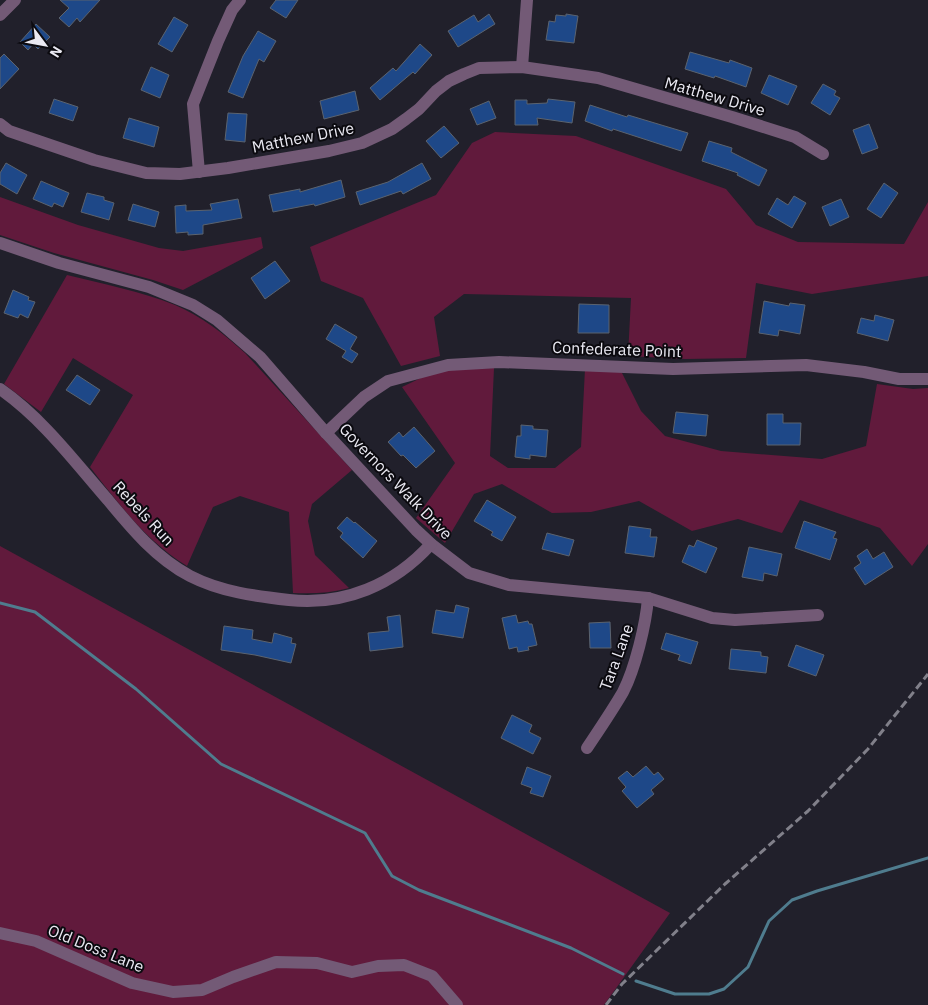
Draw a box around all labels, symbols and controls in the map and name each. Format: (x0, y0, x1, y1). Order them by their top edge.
north arrow (20, 20, 70, 70)
text: N (46, 43, 66, 61)
street label: Matthew Drive (662, 72, 768, 120)
street label: Matthew Drive (250, 117, 356, 157)
street label: Confederate Point (552, 337, 682, 361)
street label: Governors Walk Drive (335, 419, 457, 544)
street label: Rebels Run (109, 476, 179, 550)
street label: Tara Lane (595, 621, 637, 693)
street label: Old Doss Lane (45, 920, 147, 976)

